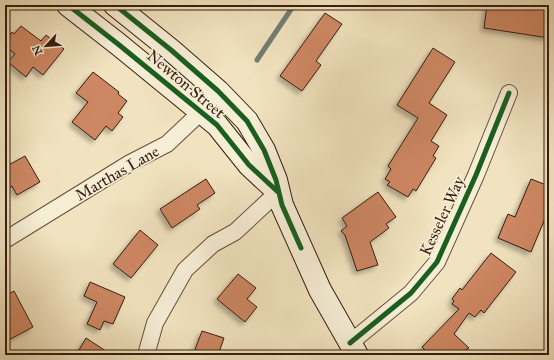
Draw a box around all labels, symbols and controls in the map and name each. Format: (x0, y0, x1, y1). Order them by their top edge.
north arrow (26, 26, 66, 66)
text: N (29, 43, 45, 57)
street label: Newton Street (143, 46, 229, 122)
street label: Marthas Lane (72, 141, 163, 205)
street label: Kesseler Way (415, 173, 469, 259)

